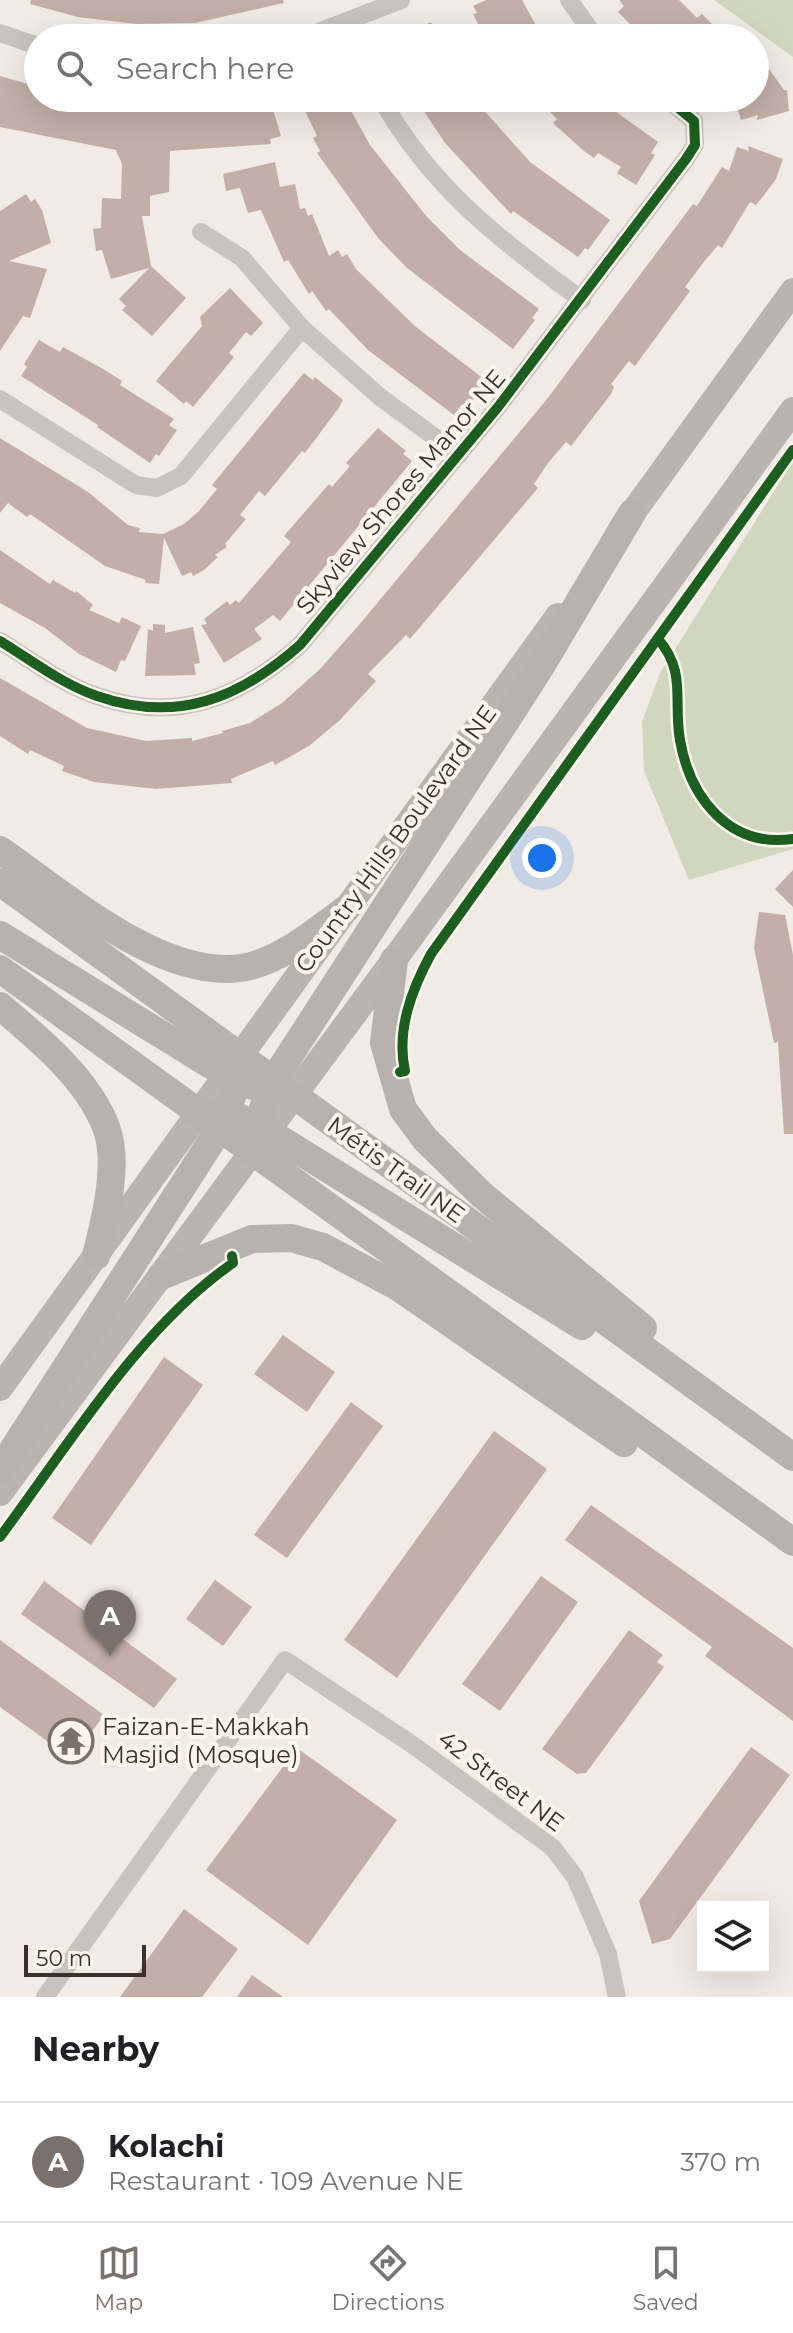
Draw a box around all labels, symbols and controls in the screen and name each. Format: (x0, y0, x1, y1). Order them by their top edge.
search box (24, 24, 769, 112)
icon: search (52, 46, 96, 90)
text: Search here (116, 50, 294, 87)
street label: Skyview Shores Manor NE (290, 364, 511, 620)
street label: Country Hills Boulevard NE (289, 699, 502, 978)
your location (522, 838, 562, 878)
street label: Métis Trail NE (322, 1110, 471, 1229)
pin: A (84, 1590, 136, 1656)
place label: Faizan-E-Makkah Masjid (Mosque) (102, 1712, 310, 1769)
temple icon: Faizan-E-Makkah Masjid (Mosque) (47, 1717, 95, 1765)
street label: 42 Street NE (433, 1724, 570, 1837)
map controls (697, 1901, 769, 1973)
button: layers (697, 1901, 769, 1973)
scale bar (24, 1941, 146, 1977)
text: 50 m (36, 1945, 92, 1972)
text: Nearby (32, 2028, 159, 2070)
text: Kolachi (108, 2128, 224, 2165)
text: A (48, 2146, 68, 2178)
text: 370 m (680, 2146, 761, 2178)
text: Restaurant · 109 Avenue NE (108, 2165, 464, 2197)
tab: Map (94, 2241, 143, 2316)
tab: Directions (332, 2241, 444, 2316)
tab: Saved (633, 2241, 699, 2316)

